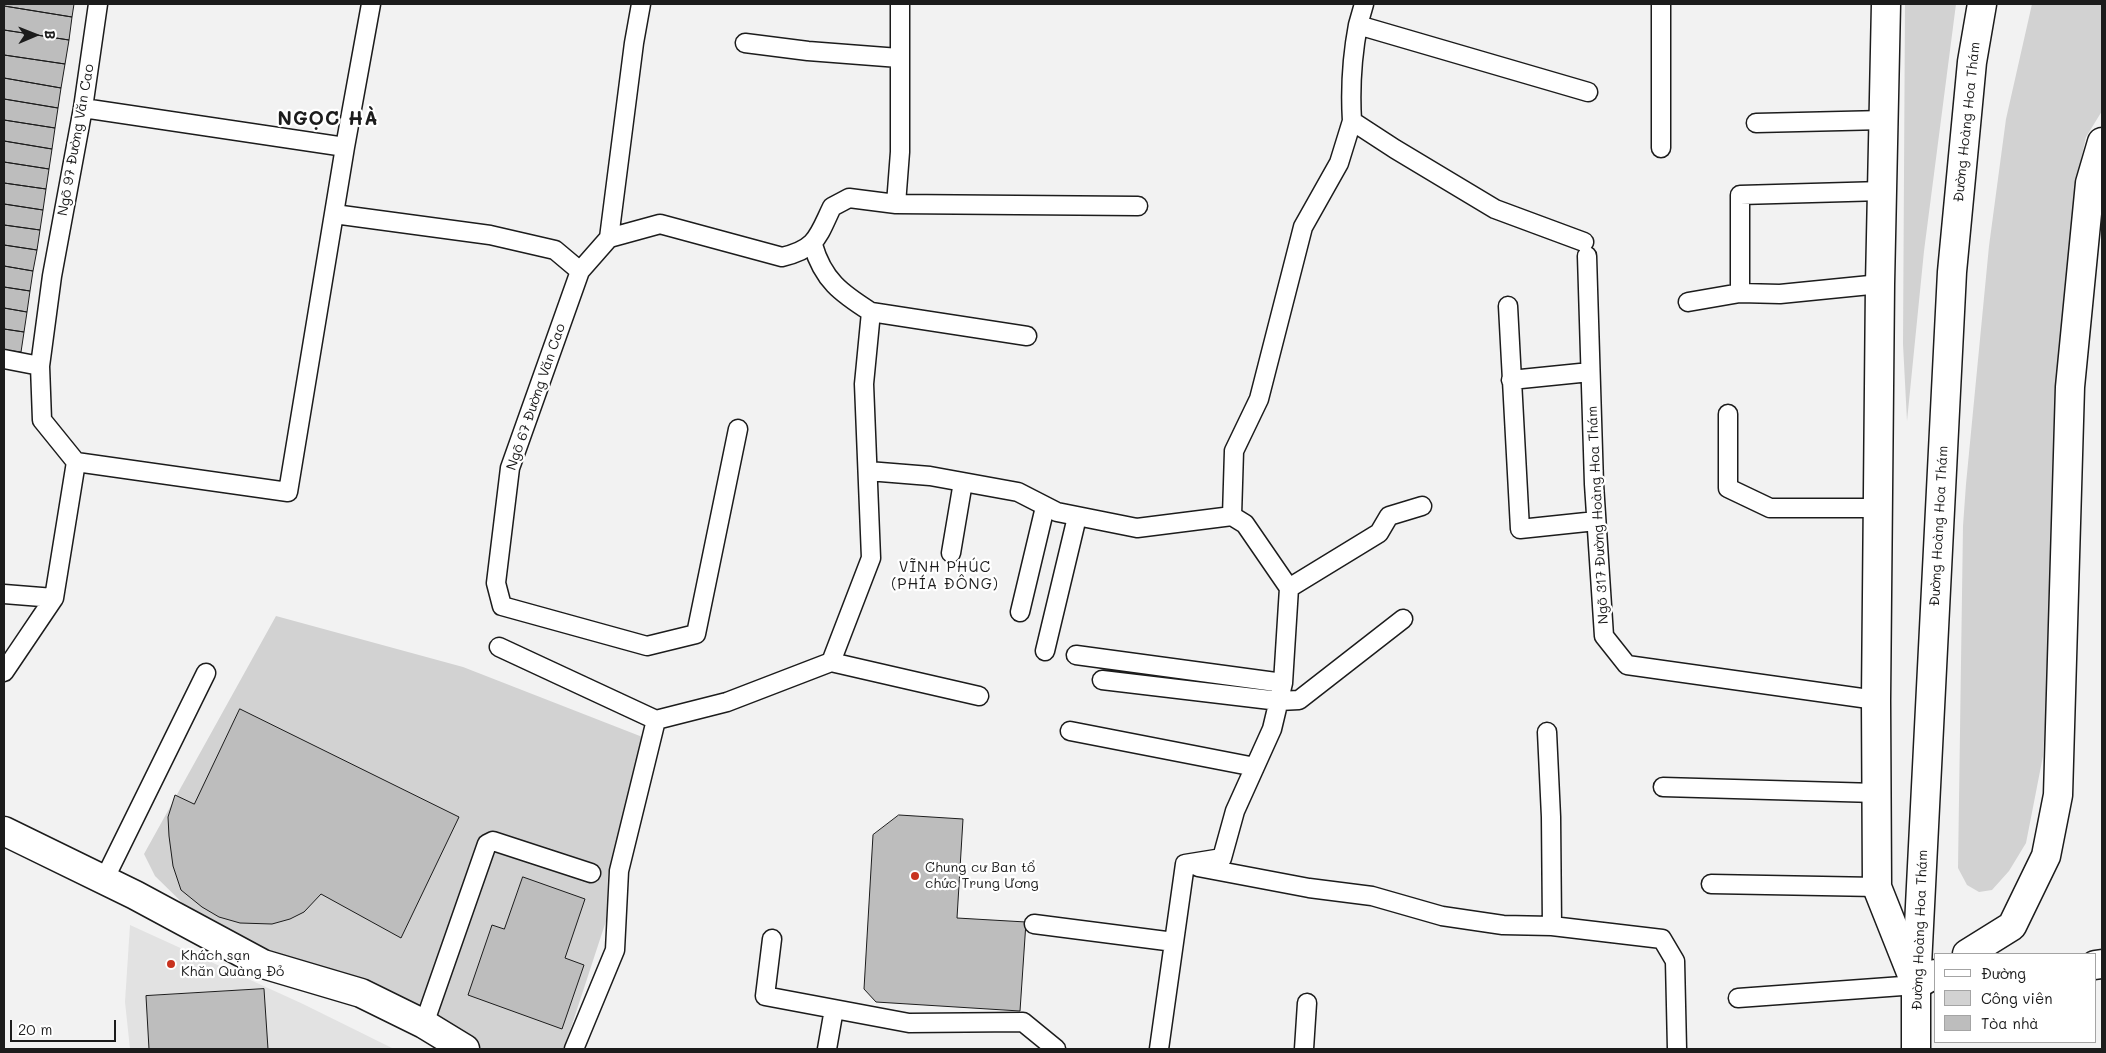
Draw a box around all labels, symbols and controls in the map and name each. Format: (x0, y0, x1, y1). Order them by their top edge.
north arrow (10, 10, 60, 60)
text: B (41, 30, 60, 40)
street label: Đường Hoàng Hoa Thám (1950, 41, 1984, 203)
street label: Ngõ 97 Đường Văn Cao (54, 63, 98, 217)
district label: NGỌC HÀ (277, 108, 379, 130)
street label: Ngõ 67 Đường Văn Cao (503, 321, 569, 473)
street label: Ngõ 317 Đường Hoàng Hoa Thám (1584, 405, 1612, 625)
street label: Đường Hoàng Hoa Thám (1926, 445, 1952, 607)
district label: VĨNH PHÚC (PHÍA ĐÔNG) (890, 558, 1000, 593)
street label: Đường Hoàng Hoa Thám (1909, 849, 1931, 1011)
place label: Chung cư Ban tổ chức Trung Ương (925, 860, 1039, 892)
marker: Chung cư Ban tổ chức Trung Ương (909, 870, 921, 882)
place label: Khách sạn Khăn Quàng Đỏ (181, 948, 284, 980)
legend (1934, 953, 2096, 1043)
marker: Khách sạn Khăn Quàng Đỏ (165, 958, 177, 970)
text: Đường (1981, 963, 2026, 983)
text: Công viên (1981, 988, 2053, 1008)
scale bar (12, 1010, 119, 1042)
text: Tòa nhà (1981, 1013, 2039, 1033)
text: 20 m (18, 1019, 52, 1039)

